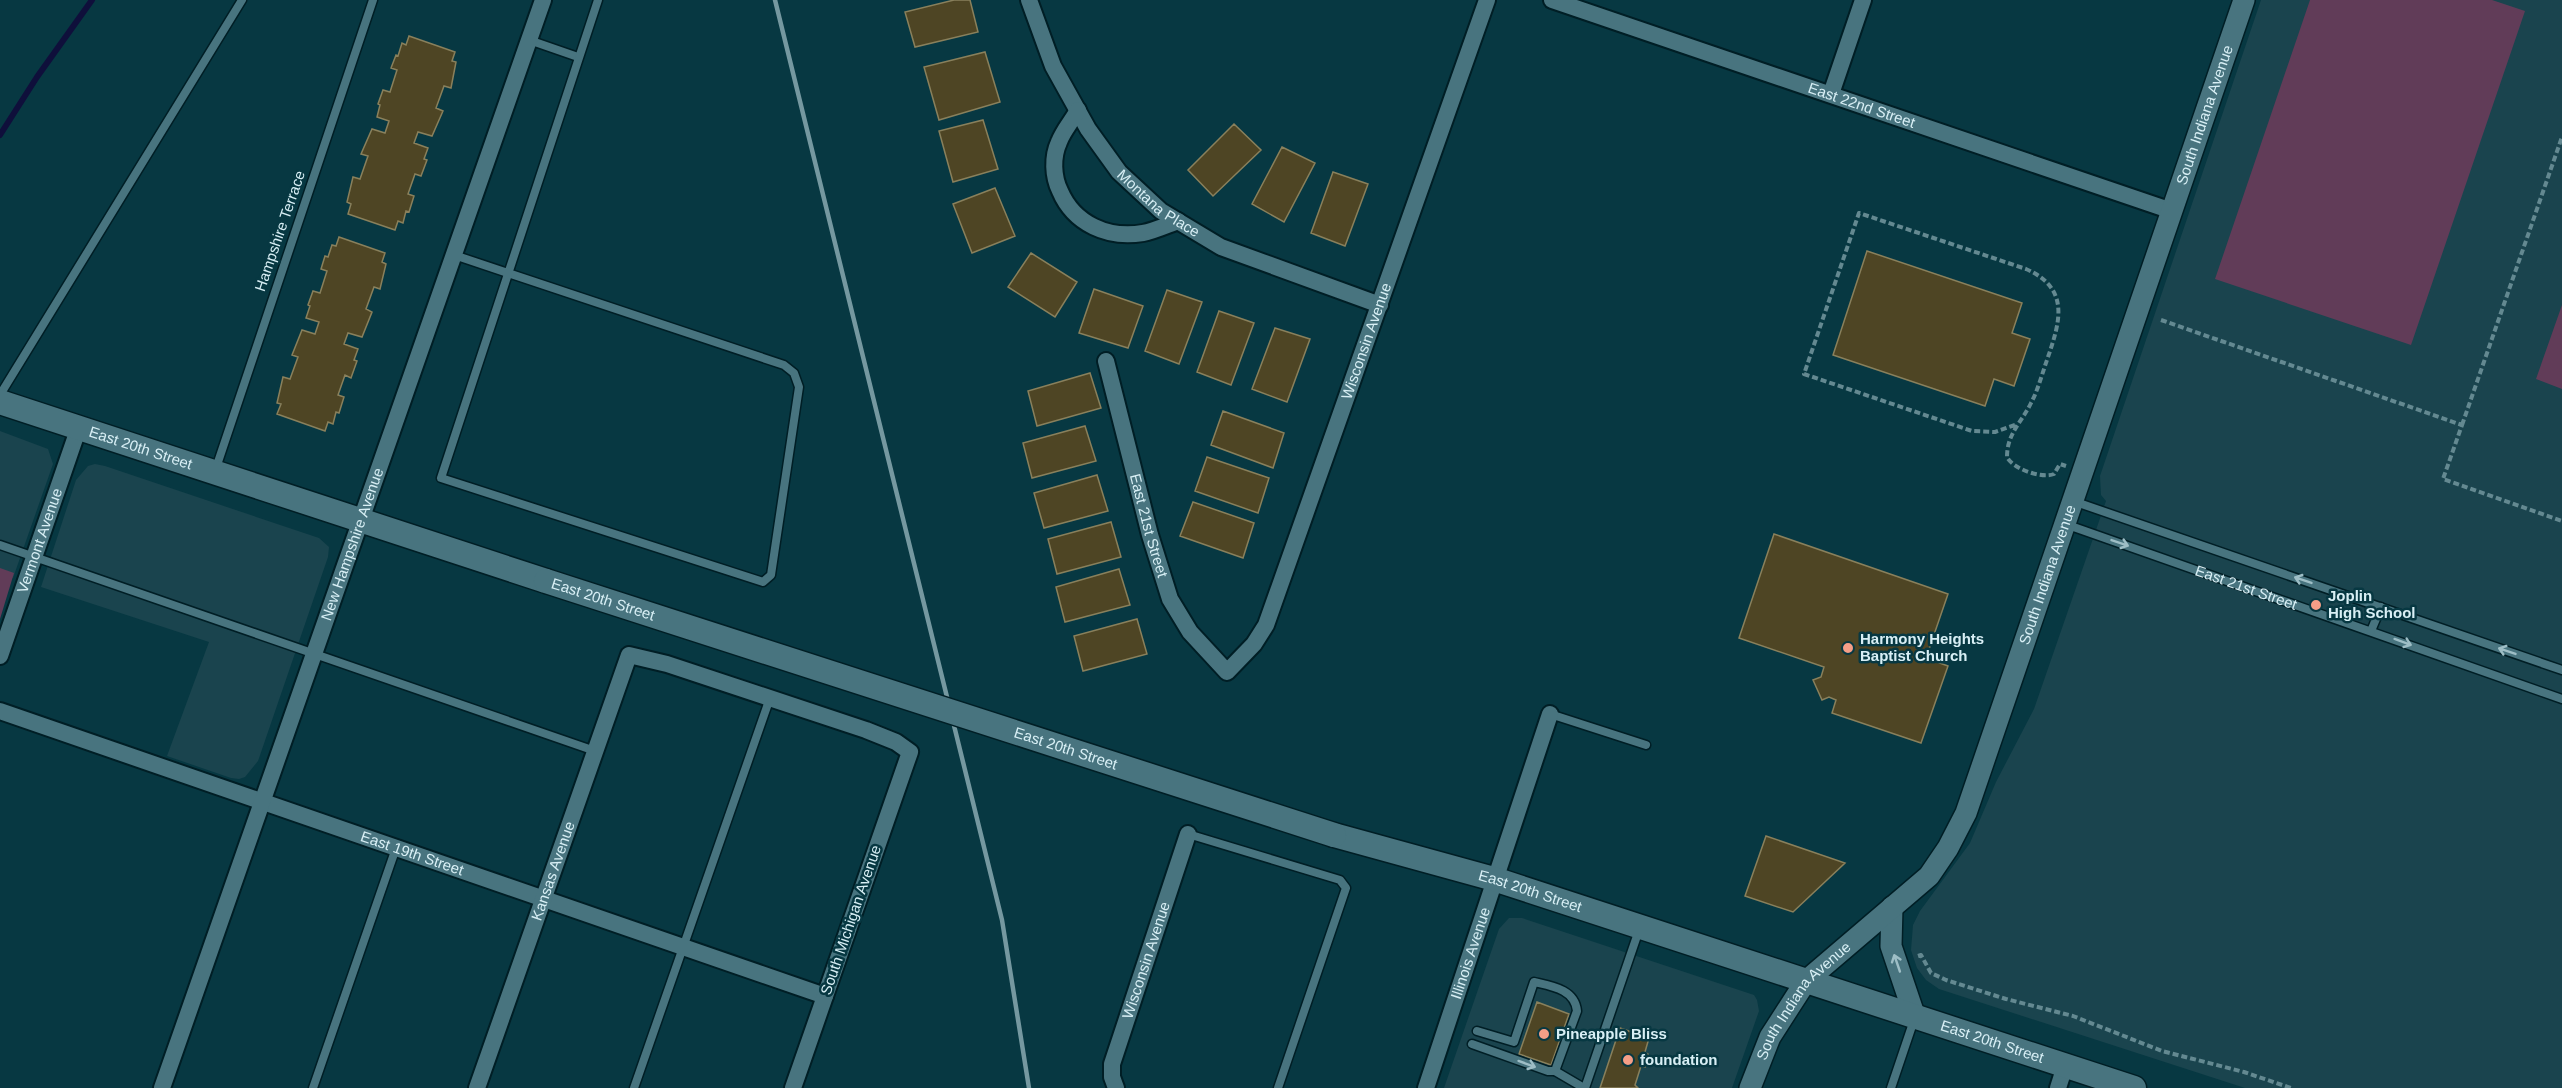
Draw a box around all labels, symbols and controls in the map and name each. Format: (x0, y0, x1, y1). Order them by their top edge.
street label: South Indiana Avenue (2172, 43, 2236, 187)
street label: East 22nd Street (1806, 79, 1918, 131)
street label: Montana Place (1114, 166, 1203, 240)
street label: Hampshire Terrace (251, 168, 308, 293)
street label: Wisconsin Avenue (1337, 281, 1394, 402)
street label: East 20th Street (87, 423, 195, 473)
street label: New Hampshire Avenue (317, 466, 386, 623)
street label: East 21st Street (1127, 472, 1172, 580)
street label: Vermont Avenue (13, 486, 65, 595)
street label: South Indiana Avenue (2015, 503, 2079, 647)
one-way arrow (2110, 538, 2129, 549)
street label: East 21st Street (2193, 562, 2300, 613)
street label: East 20th Street (549, 574, 658, 624)
one-way arrow (2294, 574, 2312, 585)
place label: Joplin High School (2328, 587, 2416, 621)
marker: Joplin High School (2309, 598, 2323, 612)
place label: Harmony Heights Baptist Church (1860, 630, 1984, 664)
one-way arrow (2393, 637, 2412, 648)
marker: Harmony Heights Baptist Church (1841, 641, 1855, 655)
one-way arrow (2498, 644, 2517, 655)
street label: East 20th Street (1012, 723, 1120, 773)
street label: Kansas Avenue (527, 819, 578, 923)
street label: East 19th Street (359, 827, 467, 879)
street label: South Michigan Avenue (817, 843, 884, 997)
street label: East 20th Street (1477, 866, 1585, 915)
street label: Wisconsin Avenue (1119, 899, 1173, 1021)
street label: Illinois Avenue (1447, 905, 1493, 1001)
street label: South Indiana Avenue (1753, 938, 1854, 1062)
one-way arrow (1890, 954, 1901, 973)
street label: East 20th Street (1939, 1016, 2047, 1066)
place label: Pineapple Bliss (1556, 1025, 1667, 1042)
marker: Pineapple Bliss (1537, 1027, 1551, 1041)
place label: foundation (1640, 1051, 1717, 1068)
marker: foundation (1621, 1053, 1635, 1067)
one-way arrow (1517, 1059, 1536, 1070)

